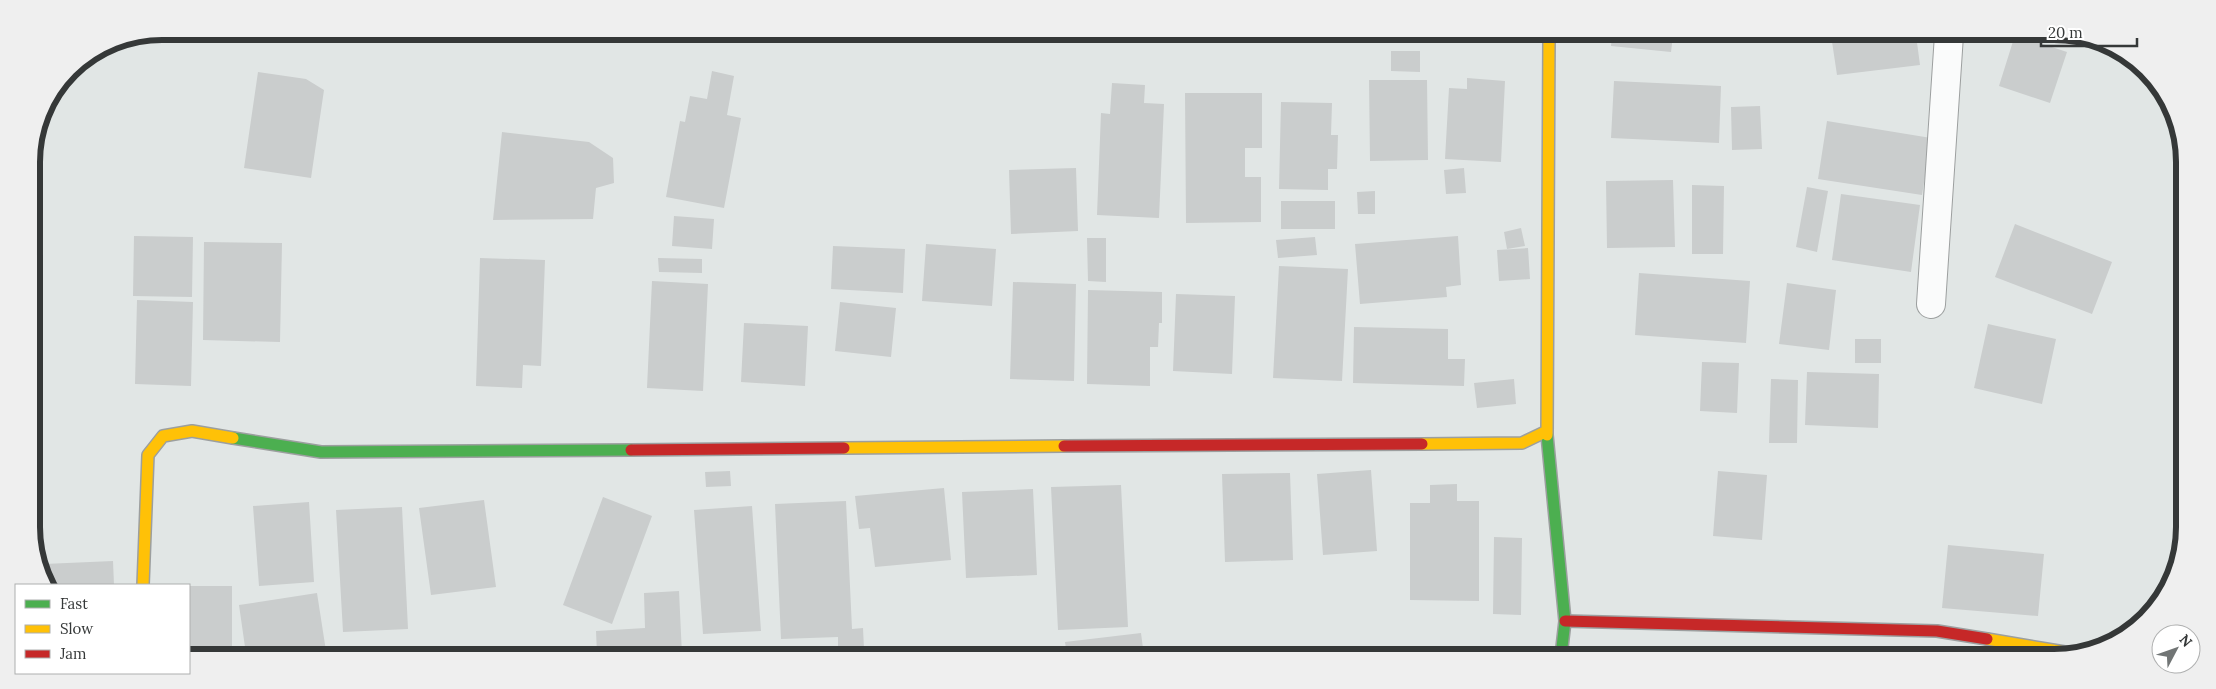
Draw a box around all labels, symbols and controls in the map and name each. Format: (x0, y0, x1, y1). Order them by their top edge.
scale bar (2041, 15, 2137, 47)
text: 20 m (2048, 23, 2083, 42)
legend (15, 584, 190, 674)
text: Fast (60, 594, 88, 613)
text: Slow (60, 619, 93, 638)
north arrow (2151, 624, 2201, 674)
text: N (2175, 630, 2196, 651)
text: Jam (59, 644, 87, 663)

